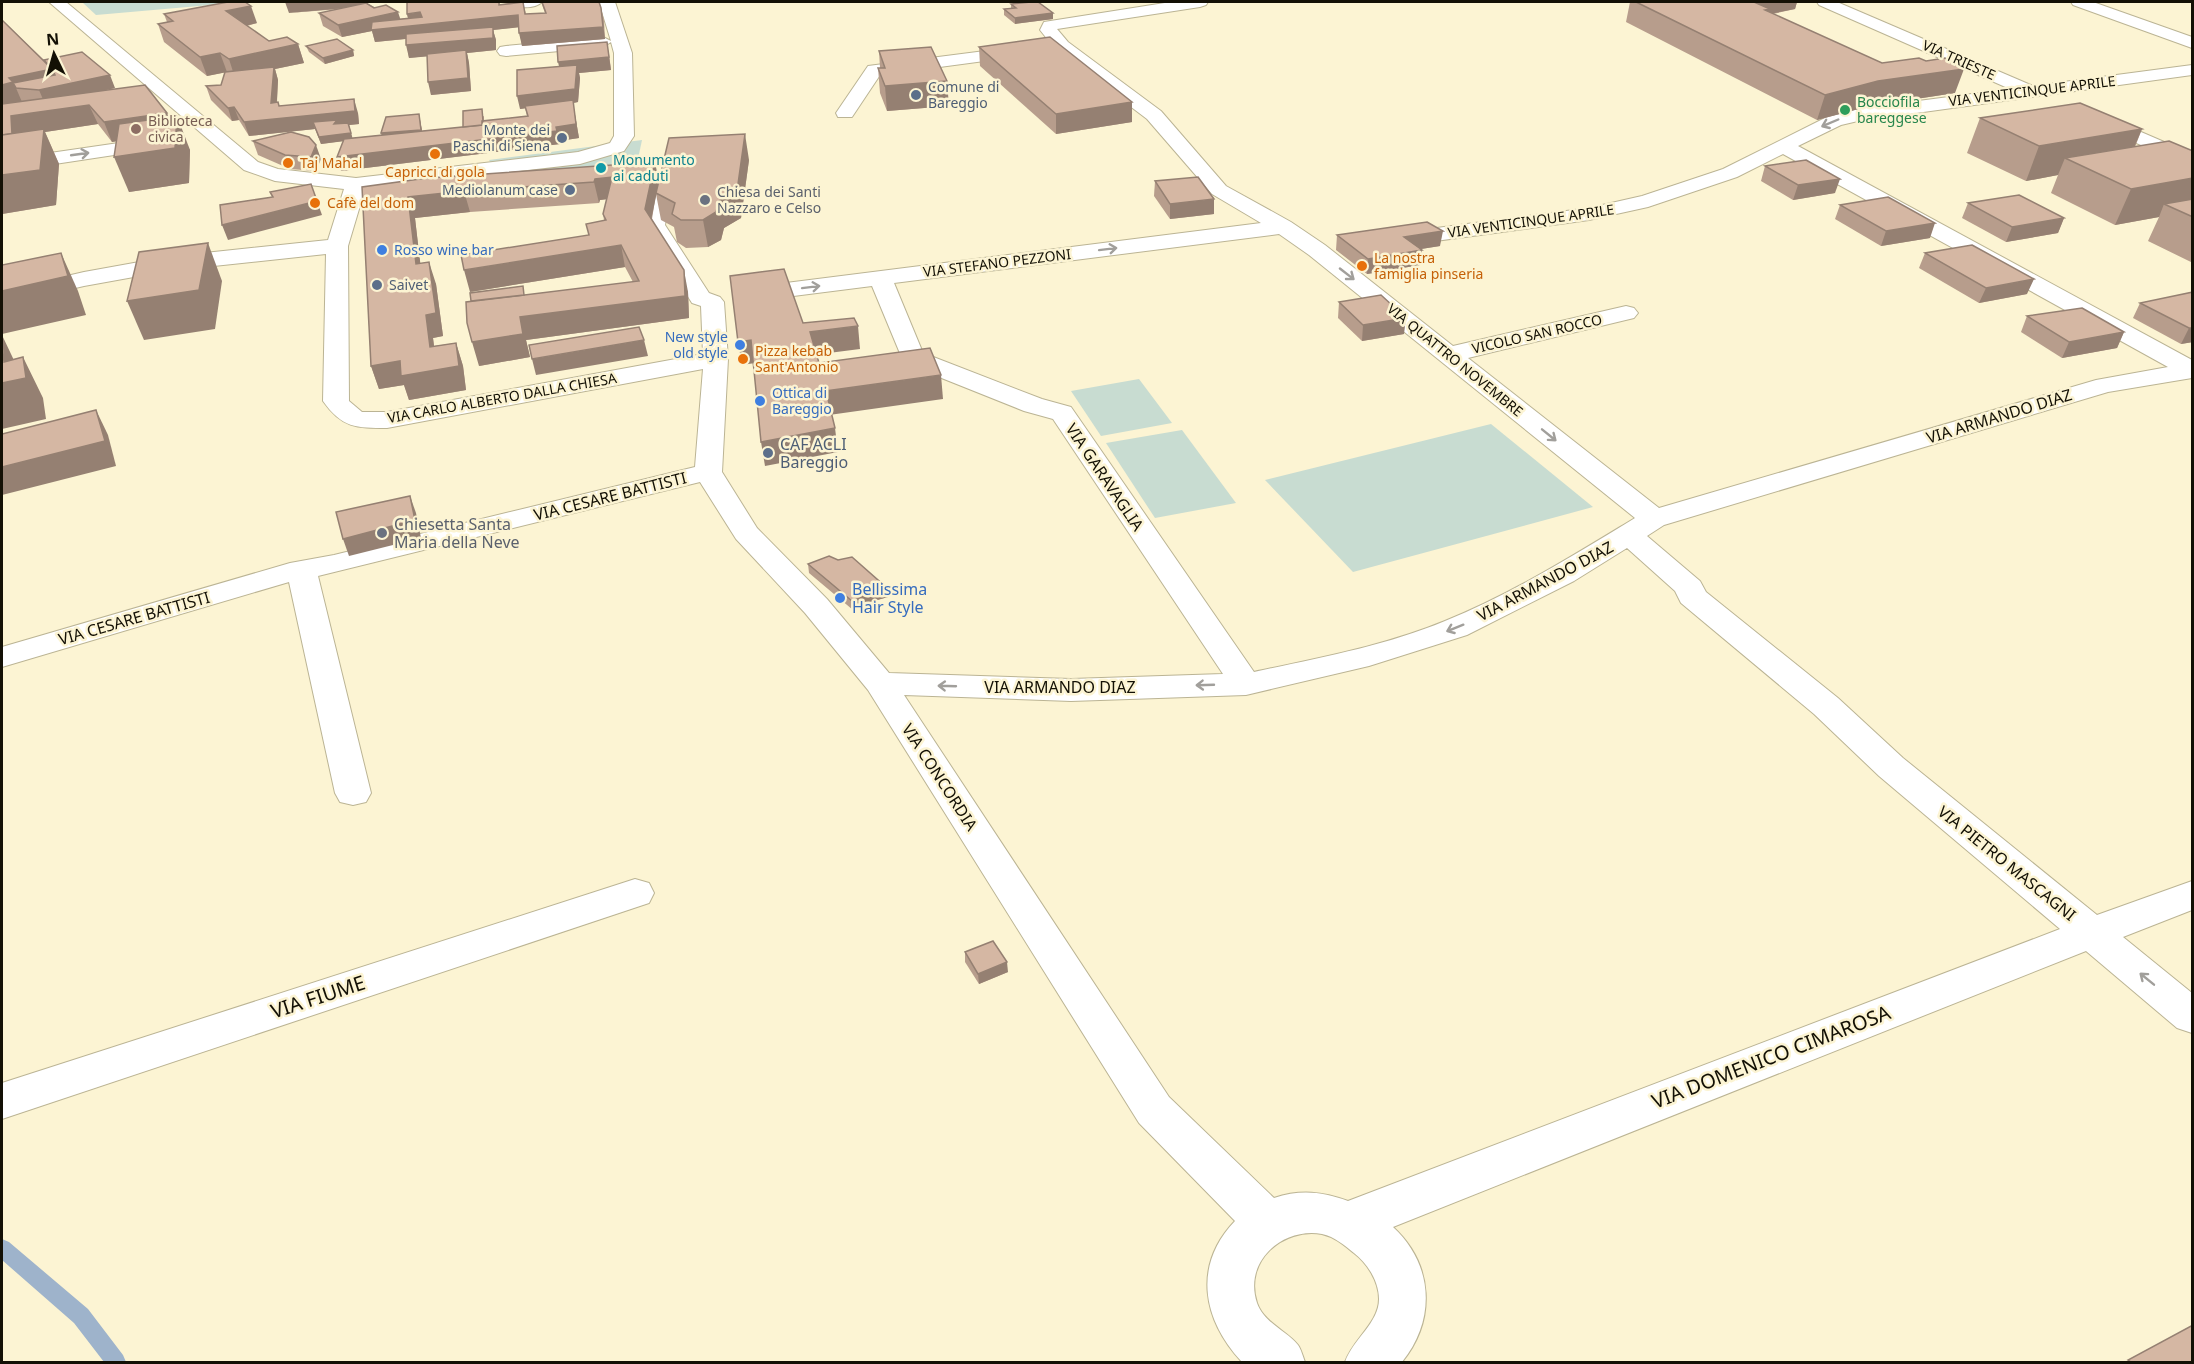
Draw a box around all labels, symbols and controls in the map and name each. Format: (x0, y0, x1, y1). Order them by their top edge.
north arrow (24, 24, 84, 84)
text: N (45, 28, 60, 51)
street label: VIA TRIESTE (1920, 35, 1999, 84)
street label: VIA VENTICINQUE APRILE (1947, 71, 2116, 110)
place label: Comune di Bareggio (928, 77, 999, 112)
marker: Comune di Bareggio (909, 88, 923, 102)
place label: Bocciofila bareggese (1857, 92, 1927, 127)
marker: Bocciofila bareggese (1838, 103, 1852, 117)
place label: Biblioteca civica (148, 111, 213, 146)
one-way arrow (1822, 118, 1840, 129)
place label: Monte dei Paschi di Siena (453, 120, 550, 155)
marker: Biblioteca civica (129, 122, 143, 136)
marker: Monte dei Paschi di Siena (555, 131, 569, 145)
marker: Capricci di gola (428, 147, 442, 161)
one-way arrow (70, 149, 90, 160)
place label: Monumento ai caduti (613, 150, 695, 185)
place label: Taj Mahal (300, 153, 362, 172)
marker: Taj Mahal (281, 156, 295, 170)
marker: Monumento ai caduti (594, 161, 608, 175)
place label: Capricci di gola (385, 162, 485, 181)
place label: Mediolanum case (442, 180, 558, 199)
place label: Chiesa dei Santi Nazzaro e Celso (717, 182, 821, 217)
marker: Mediolanum case (563, 183, 577, 197)
place label: Cafè del dom (327, 193, 414, 212)
marker: Chiesa dei Santi Nazzaro e Celso (698, 193, 712, 207)
marker: Cafè del dom (308, 196, 322, 210)
street label: VIA VENTICINQUE APRILE (1446, 199, 1615, 242)
place label: Rosso wine bar (394, 240, 494, 259)
marker: Rosso wine bar (375, 243, 389, 257)
one-way arrow (1098, 243, 1118, 254)
street label: VIA STEFANO PEZZONI (922, 244, 1072, 281)
place label: La nostra famiglia pinseria (1374, 248, 1483, 283)
marker: La nostra famiglia pinseria (1355, 259, 1369, 273)
one-way arrow (1339, 268, 1355, 281)
place label: Saivet (389, 275, 428, 294)
marker: Saivet (370, 278, 384, 292)
one-way arrow (800, 281, 820, 292)
street label: VIA QUATTRO NOVEMBRE (1383, 299, 1527, 420)
street label: VICOLO SAN ROCCO (1470, 309, 1604, 358)
place label: New style old style (665, 327, 728, 362)
marker: New style old style (733, 338, 747, 352)
place label: Pizza kebab Sant'Antonio (755, 341, 839, 376)
marker: Pizza kebab Sant'Antonio (736, 352, 750, 366)
street label: VIA CARLO ALBERTO DALLA CHIESA (386, 368, 618, 427)
place label: Ottica di Bareggio (772, 383, 832, 418)
street label: VIA ARMANDO DIAZ (1923, 383, 2075, 449)
marker: Ottica di Bareggio (753, 394, 767, 408)
street label: VIA GARAVAGLIA (1061, 419, 1150, 536)
one-way arrow (1541, 428, 1556, 442)
place label: CAF ACLI Bareggio (780, 433, 848, 473)
marker: CAF ACLI Bareggio (761, 446, 775, 460)
street label: VIA CESARE BATTISTI (531, 466, 689, 526)
place label: Chiesetta Santa Maria della Neve (394, 513, 520, 553)
marker: Chiesetta Santa Maria della Neve (375, 526, 389, 540)
street label: VIA ARMANDO DIAZ (1473, 536, 1617, 626)
place label: Bellissima Hair Style (852, 578, 927, 618)
street label: VIA CESARE BATTISTI (56, 586, 212, 650)
marker: Bellissima Hair Style (833, 591, 847, 605)
one-way arrow (1446, 623, 1465, 634)
street label: VIA ARMANDO DIAZ (984, 676, 1136, 698)
one-way arrow (938, 680, 958, 691)
one-way arrow (1195, 680, 1215, 691)
street label: VIA CONCORDIA (897, 719, 983, 835)
street label: VIA PIETRO MASCAGNI (1933, 800, 2081, 926)
street label: VIA FIUME (267, 969, 369, 1024)
one-way arrow (2139, 973, 2155, 986)
street label: VIA DOMENICO CIMAROSA (1648, 998, 1894, 1115)

